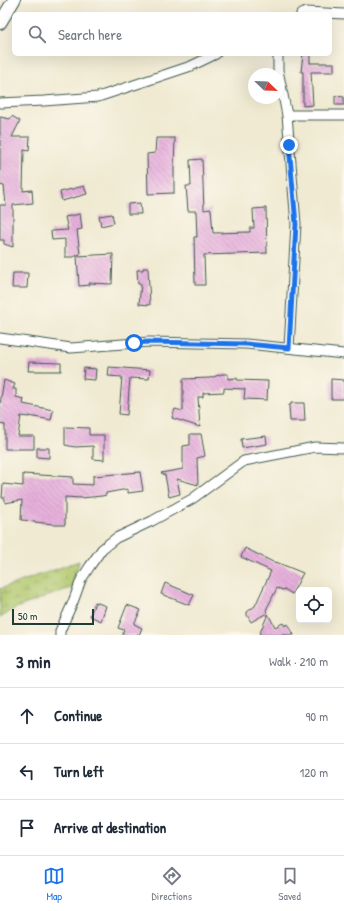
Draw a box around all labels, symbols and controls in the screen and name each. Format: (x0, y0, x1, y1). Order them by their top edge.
search box (12, 12, 332, 56)
icon: search (26, 23, 48, 45)
text: Search here (58, 24, 122, 45)
north arrow (248, 68, 284, 104)
route end (280, 136, 298, 154)
route start (125, 334, 143, 352)
map controls (296, 587, 332, 623)
button: locate (296, 587, 332, 623)
scale bar (12, 607, 94, 626)
text: 50 m (18, 609, 38, 623)
text: 3 min (16, 650, 51, 673)
text: Walk · 210 m (269, 652, 328, 670)
icon: ahead (16, 705, 38, 727)
text: Continue (54, 705, 102, 726)
text: 90 m (306, 707, 328, 725)
icon: left (16, 761, 38, 783)
text: Turn left (54, 761, 104, 782)
text: 120 m (300, 763, 328, 781)
icon: arrive (16, 817, 38, 839)
text: Arrive at destination (54, 817, 166, 838)
tab: Map (43, 865, 65, 903)
tab: Directions (152, 865, 192, 903)
tab: Saved (278, 865, 301, 903)

